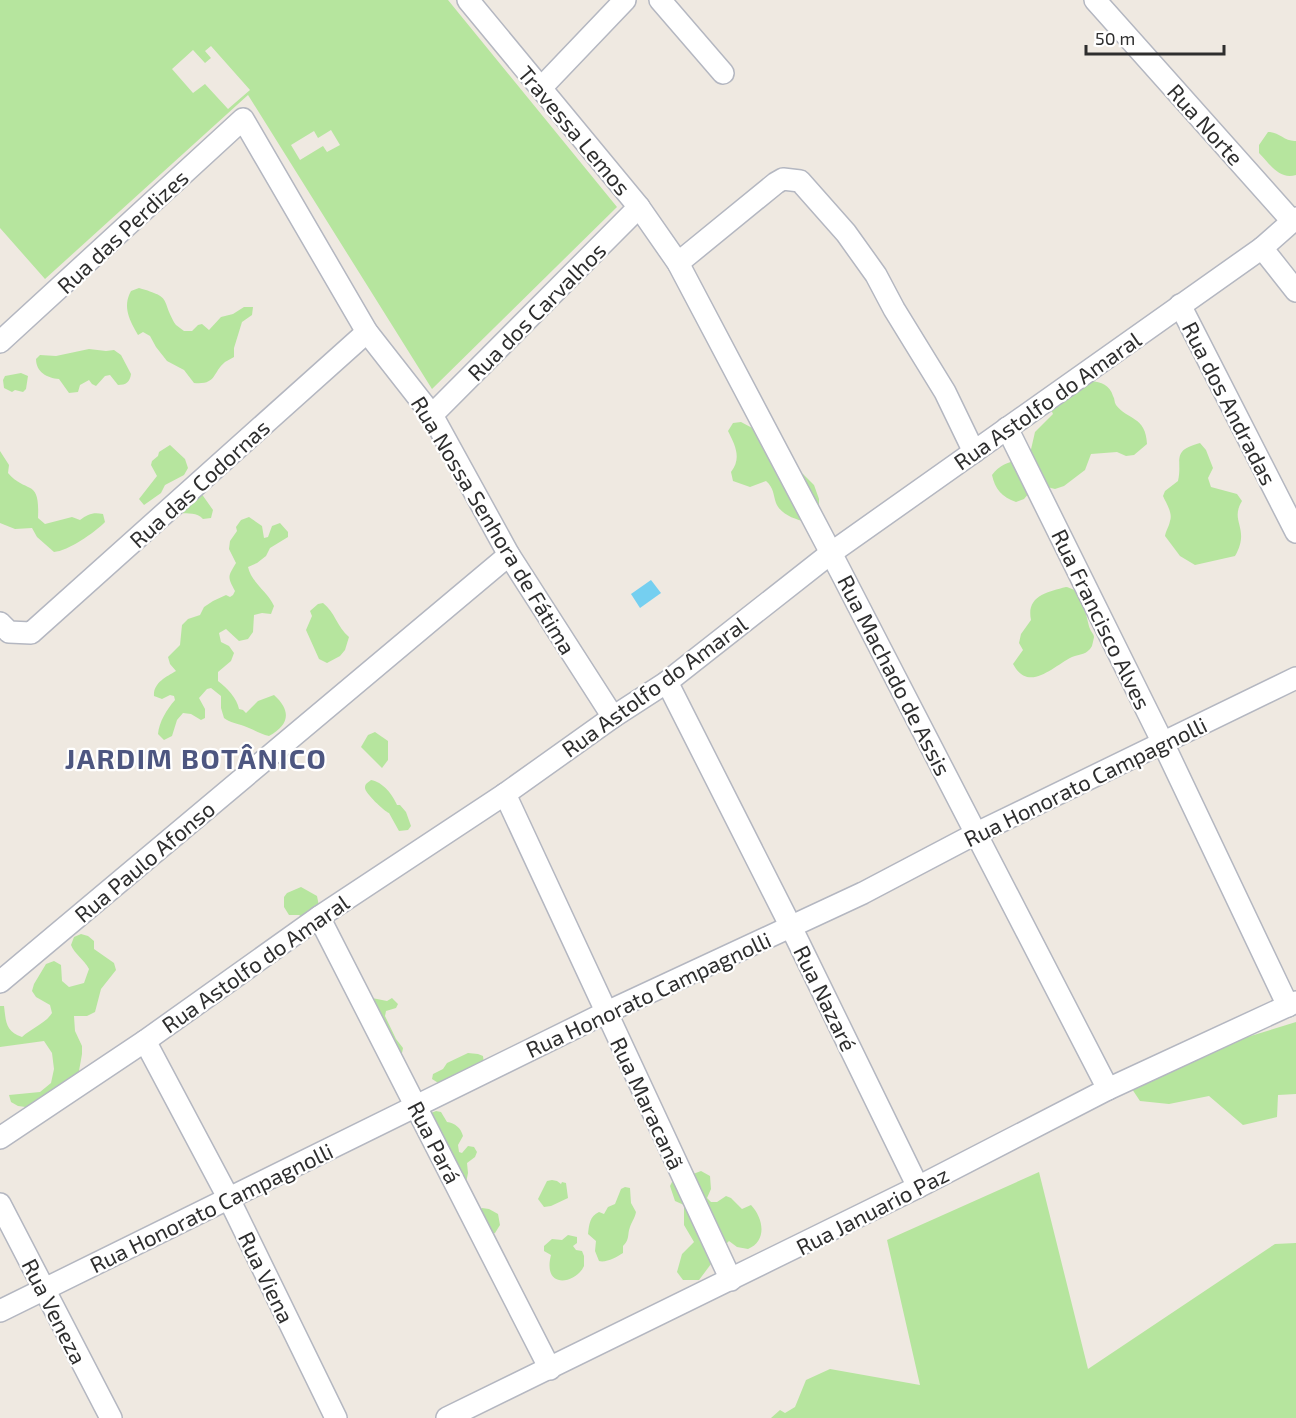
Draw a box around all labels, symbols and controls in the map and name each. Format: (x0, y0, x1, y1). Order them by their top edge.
scale bar (1086, 18, 1224, 56)
text: 50 m (1095, 27, 1135, 49)
street label: Travessa Lemos (514, 60, 636, 200)
street label: Rua Norte (1163, 78, 1249, 170)
street label: Rua das Perdizes (51, 164, 193, 298)
street label: Rua dos Carvalhos (462, 237, 610, 385)
street label: Rua dos Andradas (1178, 317, 1282, 489)
street label: Rua Astolfo do Amaral (948, 325, 1146, 474)
street label: Rua Nossa Senhora de Fátima (407, 391, 581, 659)
street label: Rua das Codornas (124, 413, 274, 553)
street label: Rua Francisco Alves (1047, 525, 1157, 713)
street label: Rua Machado de Assis (833, 570, 957, 780)
street label: Rua Astolfo do Amaral (556, 610, 752, 762)
street label: Rua Honorato Campagnolli (959, 711, 1211, 851)
district label: JARDIM BOTÂNICO (65, 741, 327, 775)
street label: Rua Paulo Afonso (69, 795, 219, 927)
street label: Rua Astolfo do Amaral (156, 888, 354, 1037)
street label: Rua Honorato Campagnolli (521, 926, 775, 1062)
street label: Rua Nazaré (789, 941, 863, 1055)
street label: Rua Maracanã (606, 1033, 690, 1173)
street label: Rua Pará (403, 1096, 467, 1188)
street label: Rua Honorato Campagnolli (85, 1137, 337, 1277)
street label: Rua Januario Paz (791, 1160, 953, 1260)
street label: Rua Viena (234, 1227, 300, 1327)
street label: Rua Veneza (17, 1254, 93, 1368)

